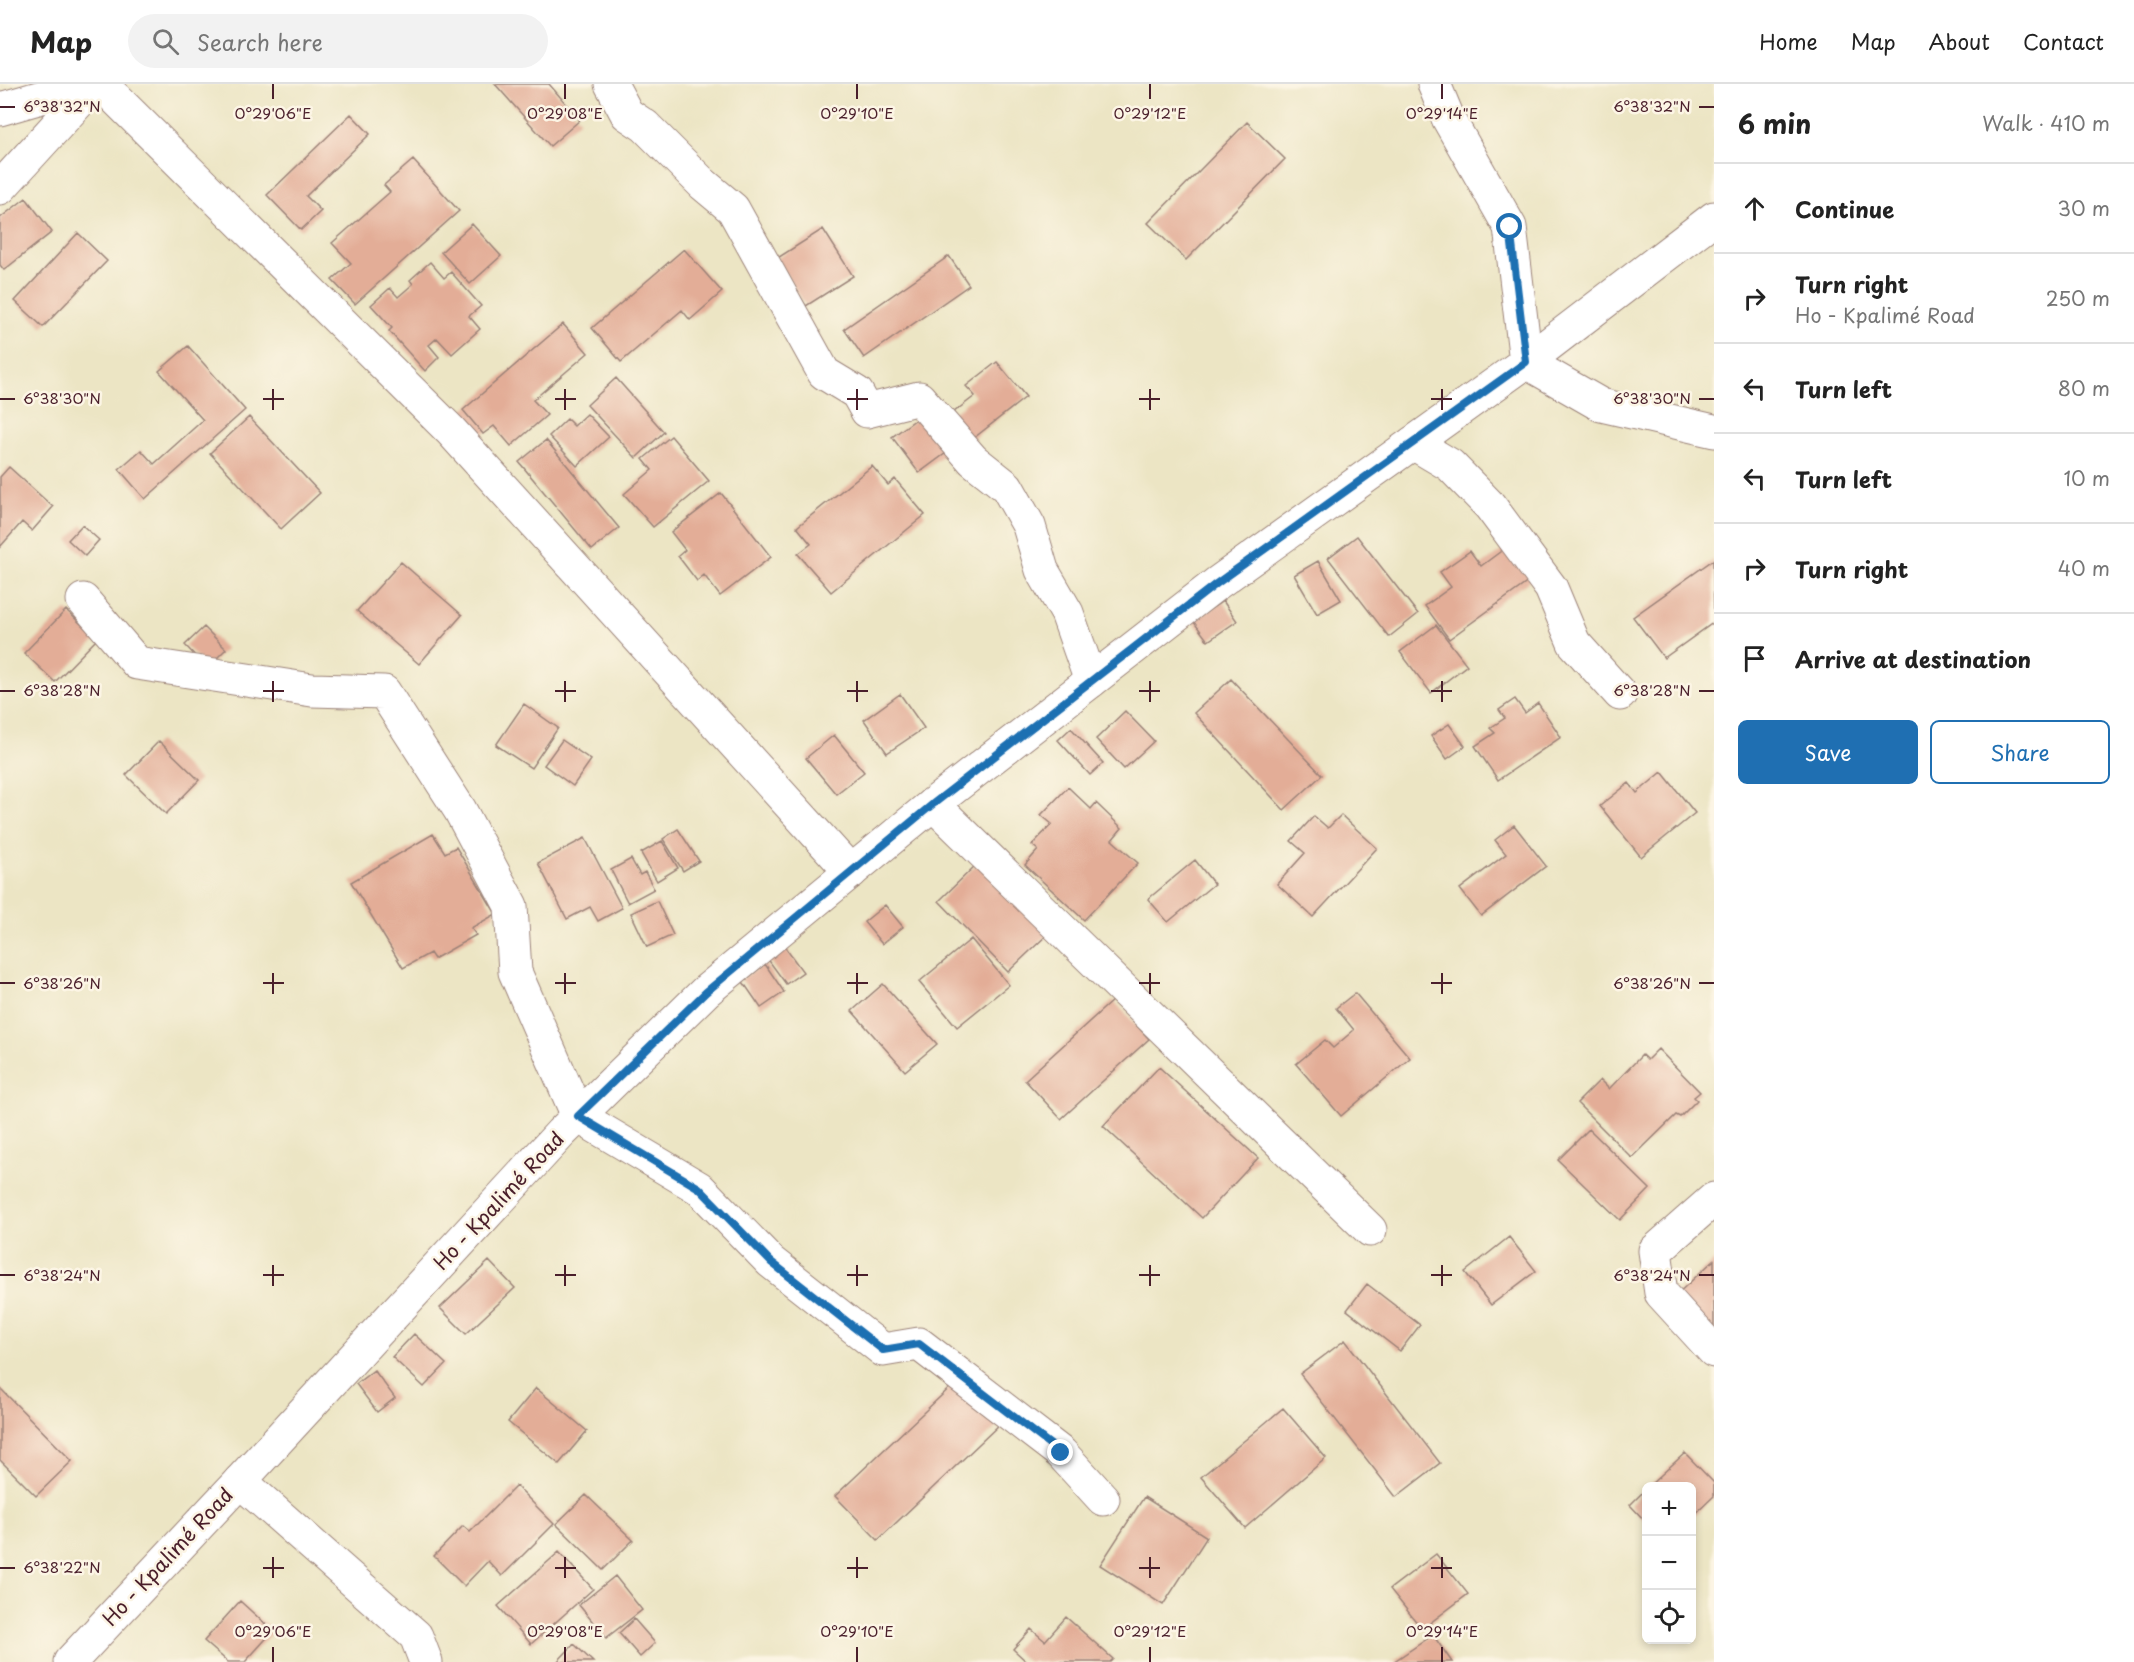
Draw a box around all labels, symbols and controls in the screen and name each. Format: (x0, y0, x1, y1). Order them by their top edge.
search box (128, 14, 548, 68)
text: Map (30, 20, 92, 63)
icon: search (149, 25, 182, 58)
text: Search here (197, 25, 323, 58)
text: Home (1759, 25, 1818, 57)
text: Map (1851, 25, 1896, 57)
text: About (1929, 25, 1990, 57)
text: Contact (2023, 25, 2104, 57)
text: 6°38'32"N (23, 94, 101, 117)
text: 6°38'32"N (1613, 94, 1691, 117)
text: 0°29'06"E (235, 101, 311, 124)
text: 0°29'08"E (527, 101, 603, 124)
text: 0°29'10"E (820, 101, 894, 124)
text: 0°29'12"E (1114, 101, 1186, 124)
text: 0°29'14"E (1406, 101, 1478, 124)
text: 6 min (1738, 104, 1811, 143)
text: Walk · 410 m (1982, 108, 2110, 138)
icon: ahead (1738, 192, 1771, 225)
text: Continue (1795, 192, 1894, 225)
text: 30 m (2057, 193, 2110, 223)
route start (1496, 213, 1522, 239)
text: Turn right (1795, 267, 1908, 300)
icon: right (1738, 282, 1771, 315)
text: 250 m (2046, 283, 2110, 313)
text: Ho - Kpalimé Road (1795, 300, 1975, 330)
icon: left (1738, 372, 1771, 405)
text: Turn left (1795, 372, 1892, 405)
text: 80 m (2058, 373, 2110, 403)
text: 6°38'30"N (23, 386, 101, 409)
text: 6°38'30"N (1613, 386, 1691, 409)
icon: left (1738, 462, 1771, 495)
text: Turn left (1795, 462, 1892, 495)
text: 10 m (2063, 463, 2110, 493)
icon: right (1738, 552, 1771, 585)
text: Turn right (1795, 552, 1908, 585)
text: 40 m (2058, 553, 2110, 583)
icon: arrive (1738, 642, 1771, 675)
text: Arrive at destination (1795, 642, 2031, 675)
text: 6°38'28"N (23, 678, 101, 701)
text: 6°38'28"N (1613, 678, 1691, 701)
button: Save (1738, 720, 1918, 784)
button: Share (1930, 720, 2110, 784)
text: 6°38'26"N (23, 971, 101, 994)
text: 6°38'26"N (1613, 971, 1691, 994)
street label: Ho - Kpalimé Road (426, 1124, 571, 1276)
text: 6°38'24"N (23, 1263, 101, 1286)
text: 6°38'24"N (1613, 1263, 1691, 1286)
route end (1047, 1439, 1073, 1465)
street label: Ho - Kpalimé Road (95, 1480, 240, 1632)
map controls (1642, 1482, 1696, 1644)
button: + (1642, 1482, 1696, 1536)
button: − (1642, 1536, 1696, 1590)
text: 6°38'22"N (23, 1555, 101, 1578)
button: locate (1642, 1590, 1696, 1644)
text: 0°29'06"E (235, 1619, 311, 1642)
text: 0°29'08"E (527, 1619, 603, 1642)
text: 0°29'10"E (820, 1619, 894, 1642)
text: 0°29'12"E (1114, 1619, 1186, 1642)
text: 0°29'14"E (1406, 1619, 1478, 1642)

